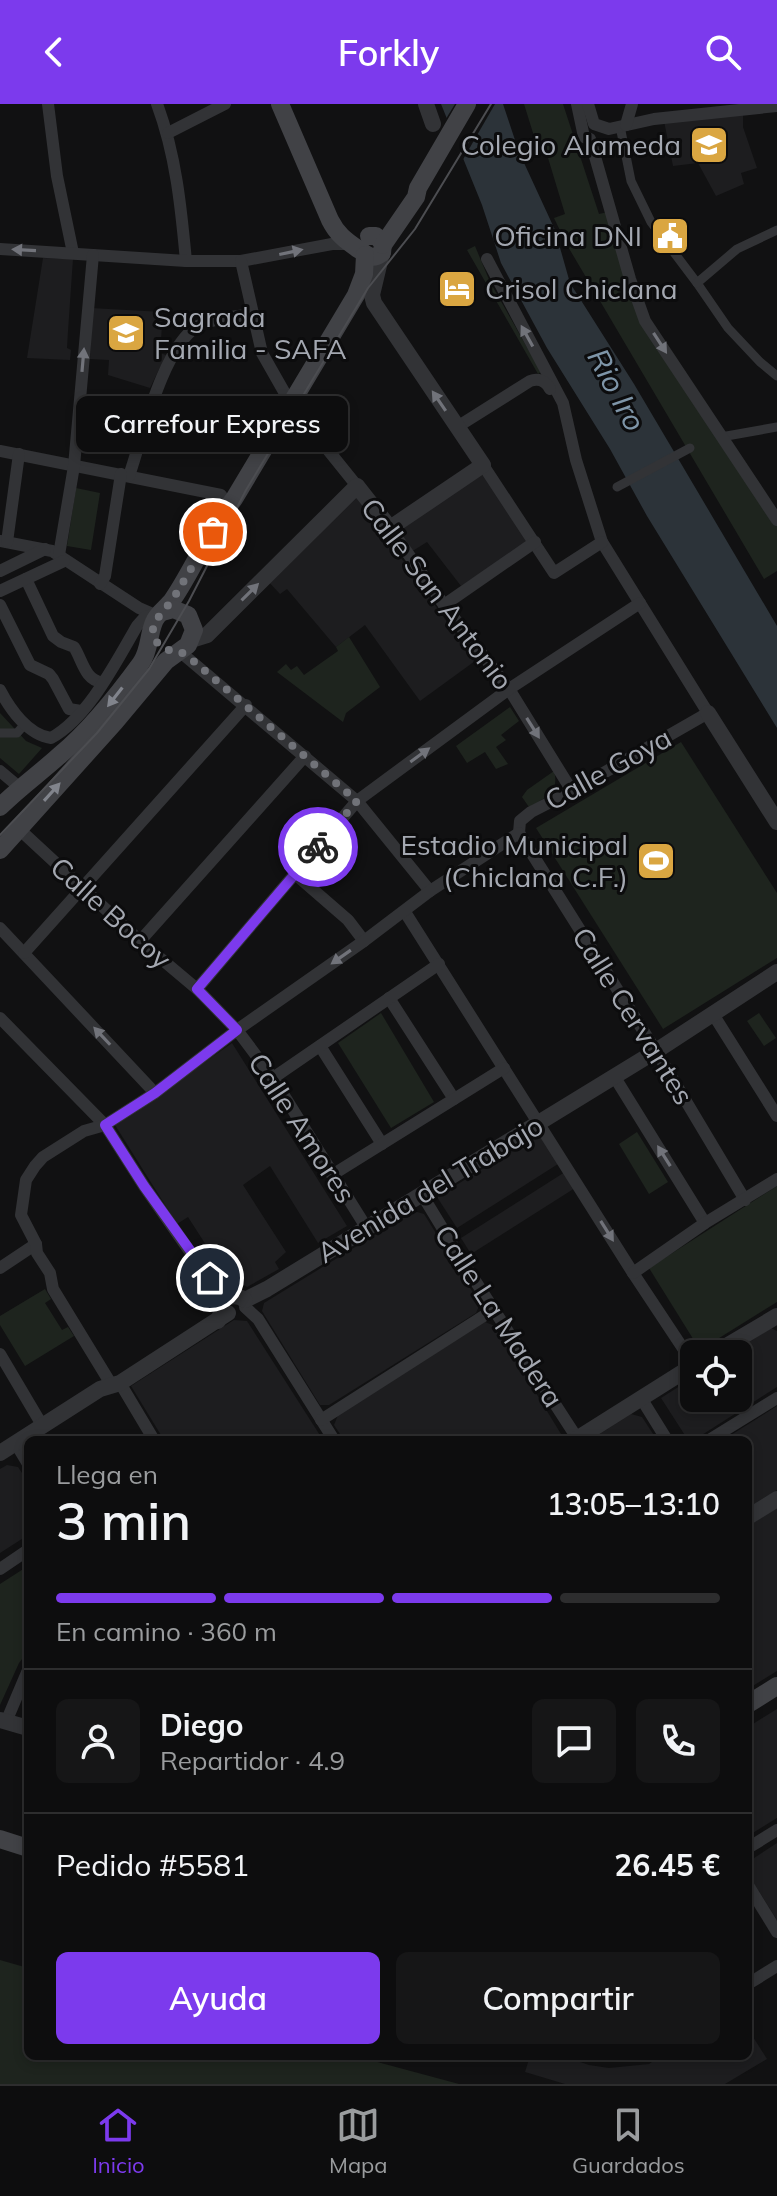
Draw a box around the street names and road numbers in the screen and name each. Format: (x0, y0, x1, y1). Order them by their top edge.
street label: Calle San Antonio (354, 491, 521, 696)
street label: Calle Goya (538, 720, 677, 818)
street label: Calle Bocoy (44, 849, 179, 976)
street label: Calle Cervantes (565, 921, 702, 1111)
street label: Calle Amores (241, 1046, 364, 1209)
street label: Avenida del Trabajo (310, 1107, 549, 1270)
street label: Calle La Madera (427, 1218, 571, 1413)

